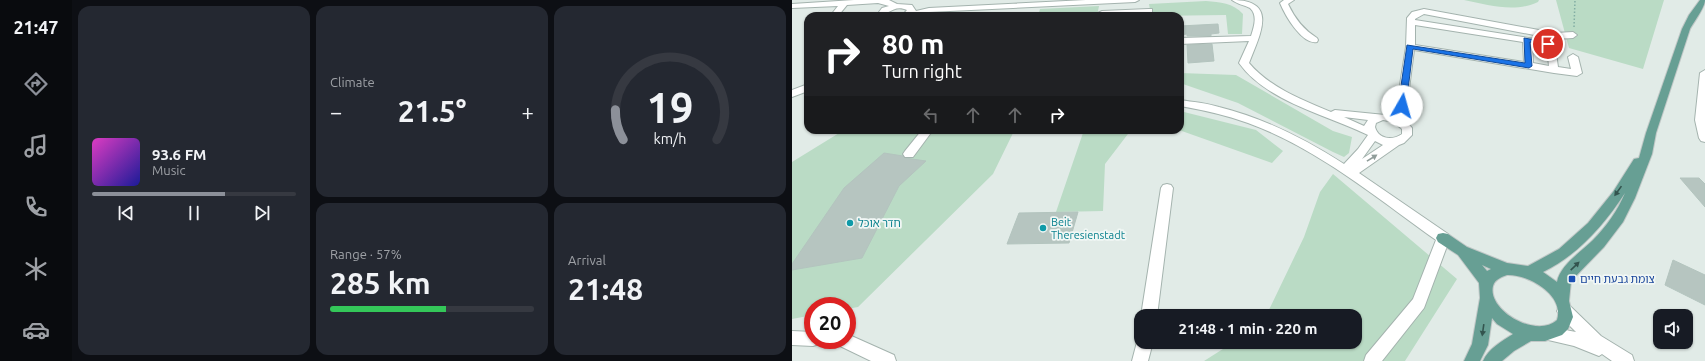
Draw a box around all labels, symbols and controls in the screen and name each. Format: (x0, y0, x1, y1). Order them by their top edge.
text: 21:47 (13, 17, 59, 37)
pin (1531, 27, 1565, 61)
icon: right (816, 28, 868, 80)
text: 80 m (882, 28, 944, 59)
icon: arrive (1537, 33, 1559, 55)
text: Turn right (882, 61, 962, 81)
icon: directions (22, 70, 50, 98)
text: Climate (330, 75, 375, 89)
text: 19 (647, 83, 693, 130)
position arrow (1381, 85, 1423, 127)
text: 21.5° (398, 94, 466, 128)
text: − (330, 99, 342, 124)
text: + (522, 99, 534, 124)
icon: left (920, 104, 942, 126)
icon: ahead (962, 104, 984, 126)
icon: ahead (1004, 104, 1026, 126)
icon: right (1046, 104, 1068, 126)
text: km/h (654, 130, 686, 146)
icon: music (22, 132, 50, 160)
text: 93.6 FM (152, 146, 206, 163)
one-way arrow (1367, 154, 1377, 162)
text: Music (152, 163, 186, 177)
one-way arrow (1614, 186, 1622, 197)
icon: phone (22, 193, 50, 221)
icon: previous (115, 202, 137, 224)
icon: pause (183, 202, 205, 224)
icon: next (251, 202, 273, 224)
place label: Beit Theresienstadt (1051, 216, 1126, 241)
place label: חדר אוכל (858, 217, 901, 229)
marker: חדר אוכל (845, 218, 855, 228)
marker: Beit Theresienstadt (1038, 223, 1048, 233)
text: Range · 57% (330, 247, 402, 261)
text: Arrival (568, 253, 606, 267)
icon: climate (22, 255, 50, 283)
one-way arrow (1570, 261, 1580, 270)
text: 285 km (330, 266, 431, 300)
text: 21:48 (568, 272, 643, 306)
place label: צומת גבעת חיים (1580, 273, 1655, 285)
marker: צומת גבעת חיים (1567, 274, 1577, 284)
speed limit sign: 20 (804, 297, 856, 349)
map controls (1653, 309, 1693, 349)
button: sound (1653, 309, 1693, 349)
icon: car (22, 316, 50, 344)
text: 21:48 · 1 min · 220 m (1179, 320, 1317, 337)
one-way arrow (1480, 324, 1486, 336)

